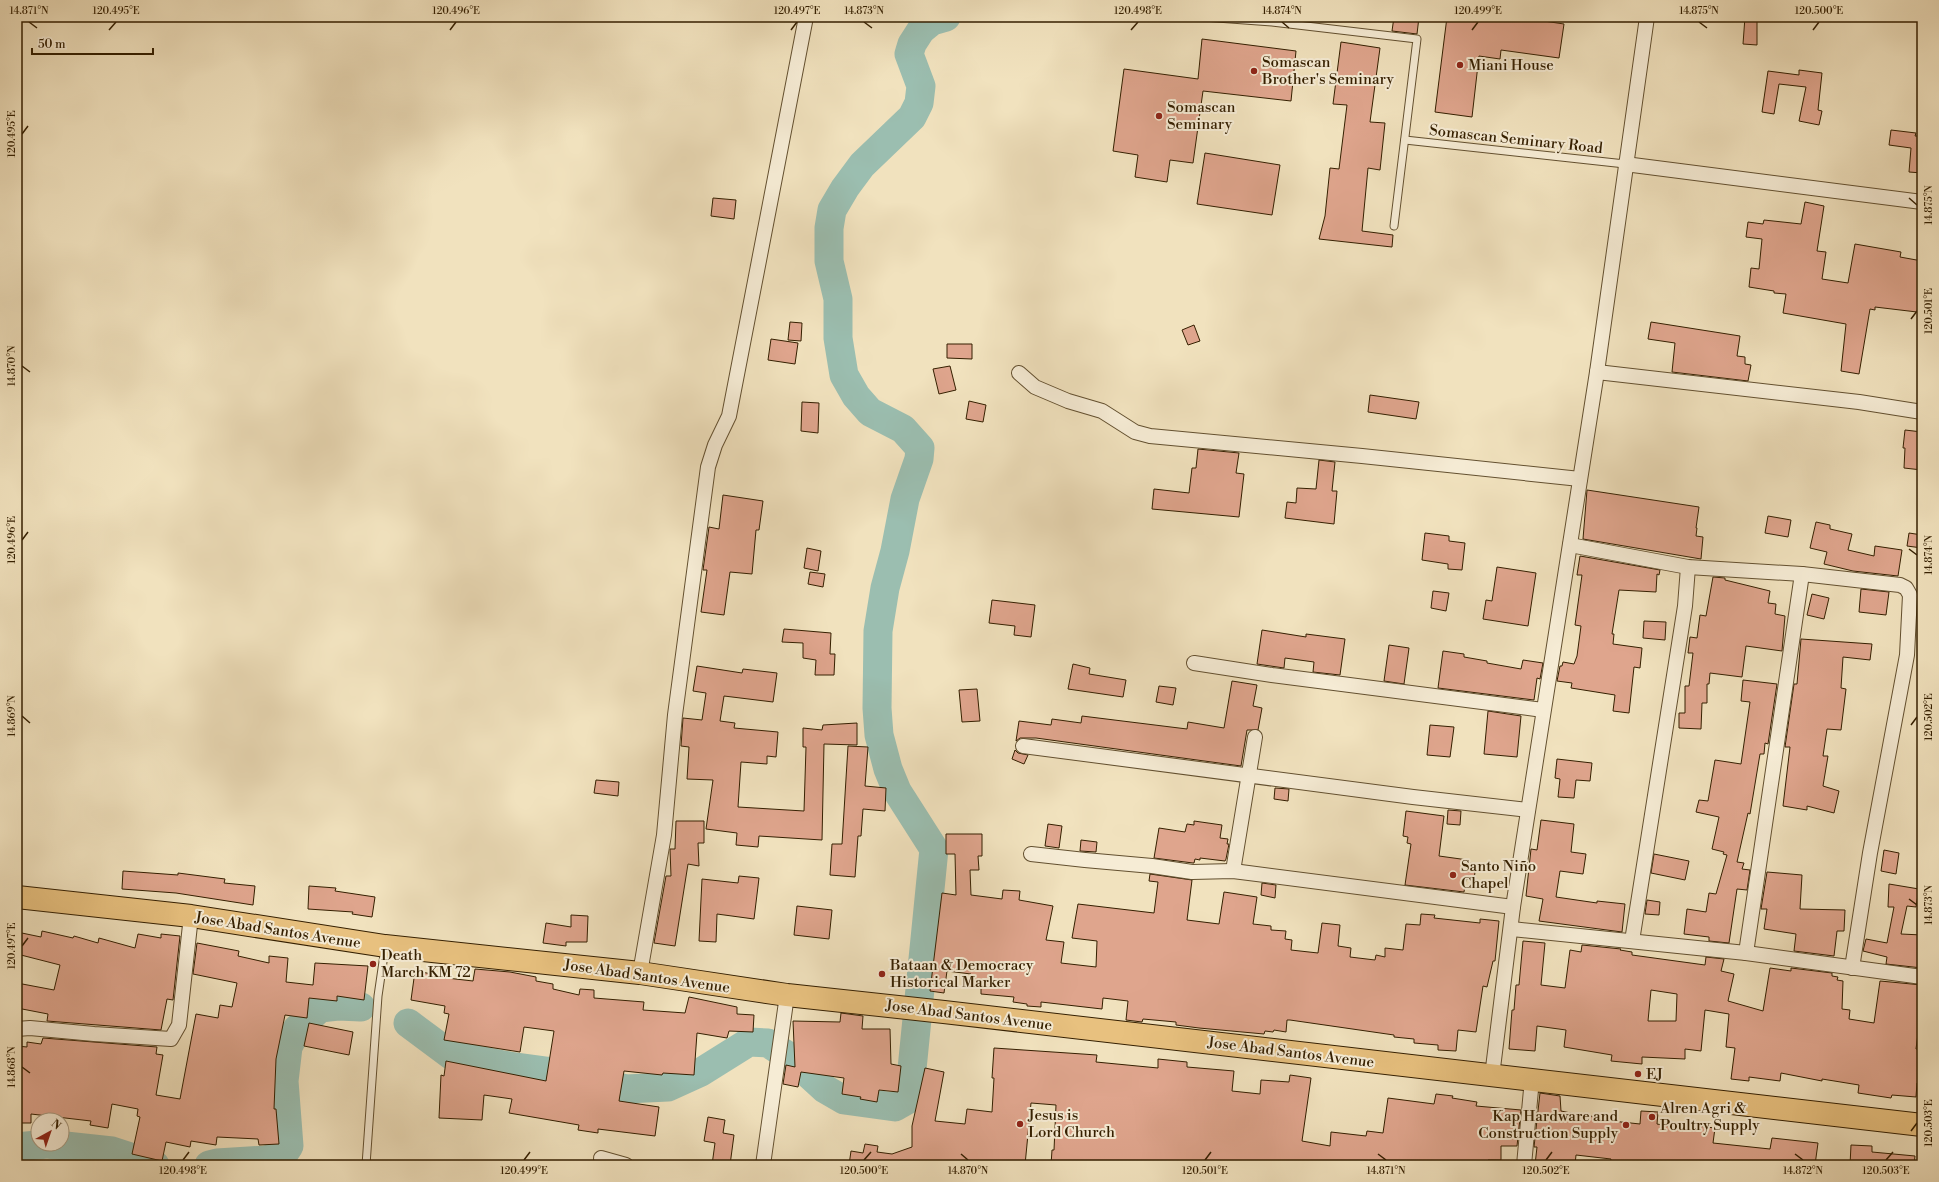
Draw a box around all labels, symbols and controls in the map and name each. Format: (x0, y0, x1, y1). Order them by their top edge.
text: 14.871°N (10, 5, 49, 17)
text: 120.495°E (92, 5, 140, 17)
text: 120.496°E (432, 5, 480, 17)
text: 120.497°E (774, 5, 820, 17)
text: 14.873°N (844, 5, 884, 17)
text: 120.498°E (1114, 5, 1162, 17)
text: 14.874°N (1262, 5, 1302, 17)
text: 120.499°E (1454, 5, 1502, 17)
text: 14.875°N (1679, 5, 1719, 17)
text: 120.500°E (1795, 5, 1843, 17)
scale bar (32, 30, 153, 56)
text: 50 m (38, 37, 66, 52)
place label: Somascan Brother's Seminary (1261, 53, 1394, 89)
place label: Miani House (1468, 56, 1554, 75)
marker: Miani House (1455, 60, 1465, 70)
marker: Somascan Brother's Seminary (1249, 66, 1259, 76)
place label: Somascan Seminary (1167, 98, 1236, 134)
text: 120.495°E (6, 110, 18, 158)
marker: Somascan Seminary (1154, 111, 1164, 121)
street label: Somascan Seminary Road (1428, 121, 1604, 158)
text: 14.875°N (1923, 185, 1935, 225)
text: 120.501°E (1923, 288, 1935, 334)
text: 14.870°N (6, 345, 18, 386)
text: 120.496°E (6, 516, 18, 564)
text: 14.874°N (1923, 535, 1935, 575)
text: 120.502°E (1923, 693, 1935, 741)
text: 14.869°N (6, 695, 18, 737)
place label: Santo Niño Chapel (1461, 857, 1536, 893)
marker: Santo Niño Chapel (1448, 870, 1458, 880)
text: 14.873°N (1923, 885, 1935, 925)
street label: Jose Abad Santos Avenue (193, 908, 362, 953)
text: 120.497°E (6, 923, 18, 969)
place label: Death March KM 72 (381, 946, 471, 982)
street label: Jose Abad Santos Avenue (562, 955, 731, 998)
place label: Bataan & Democracy Historical Marker (889, 956, 1034, 992)
marker: Death March KM 72 (368, 959, 378, 969)
marker: Bataan & Democracy Historical Marker (877, 969, 887, 979)
street label: Jose Abad Santos Avenue (884, 996, 1053, 1035)
street label: Jose Abad Santos Avenue (1206, 1033, 1375, 1072)
text: 14.868°N (6, 1046, 18, 1088)
place label: EJ (1646, 1065, 1663, 1084)
marker: EJ (1633, 1069, 1643, 1079)
place label: Alren Agri & Poultry Supply (1659, 1099, 1760, 1135)
text: 120.503°E (1923, 1099, 1935, 1147)
place label: Jesus is Lord Church (1027, 1106, 1115, 1142)
place label: Kap Hardware and Construction Supply (1478, 1107, 1619, 1143)
north arrow (30, 1112, 70, 1152)
marker: Alren Agri & Poultry Supply (1647, 1112, 1657, 1122)
text: N (48, 1117, 64, 1133)
marker: Jesus is Lord Church (1015, 1119, 1025, 1129)
marker: Kap Hardware and Construction Supply (1621, 1120, 1631, 1130)
text: 120.498°E (159, 1165, 207, 1177)
text: 120.499°E (500, 1165, 548, 1177)
text: 120.500°E (840, 1165, 888, 1177)
text: 14.870°N (948, 1165, 989, 1177)
text: 120.501°E (1182, 1165, 1228, 1177)
text: 14.871°N (1367, 1165, 1406, 1177)
text: 120.502°E (1522, 1165, 1570, 1177)
text: 14.872°N (1783, 1165, 1823, 1177)
text: 120.503°E (1862, 1165, 1910, 1177)

